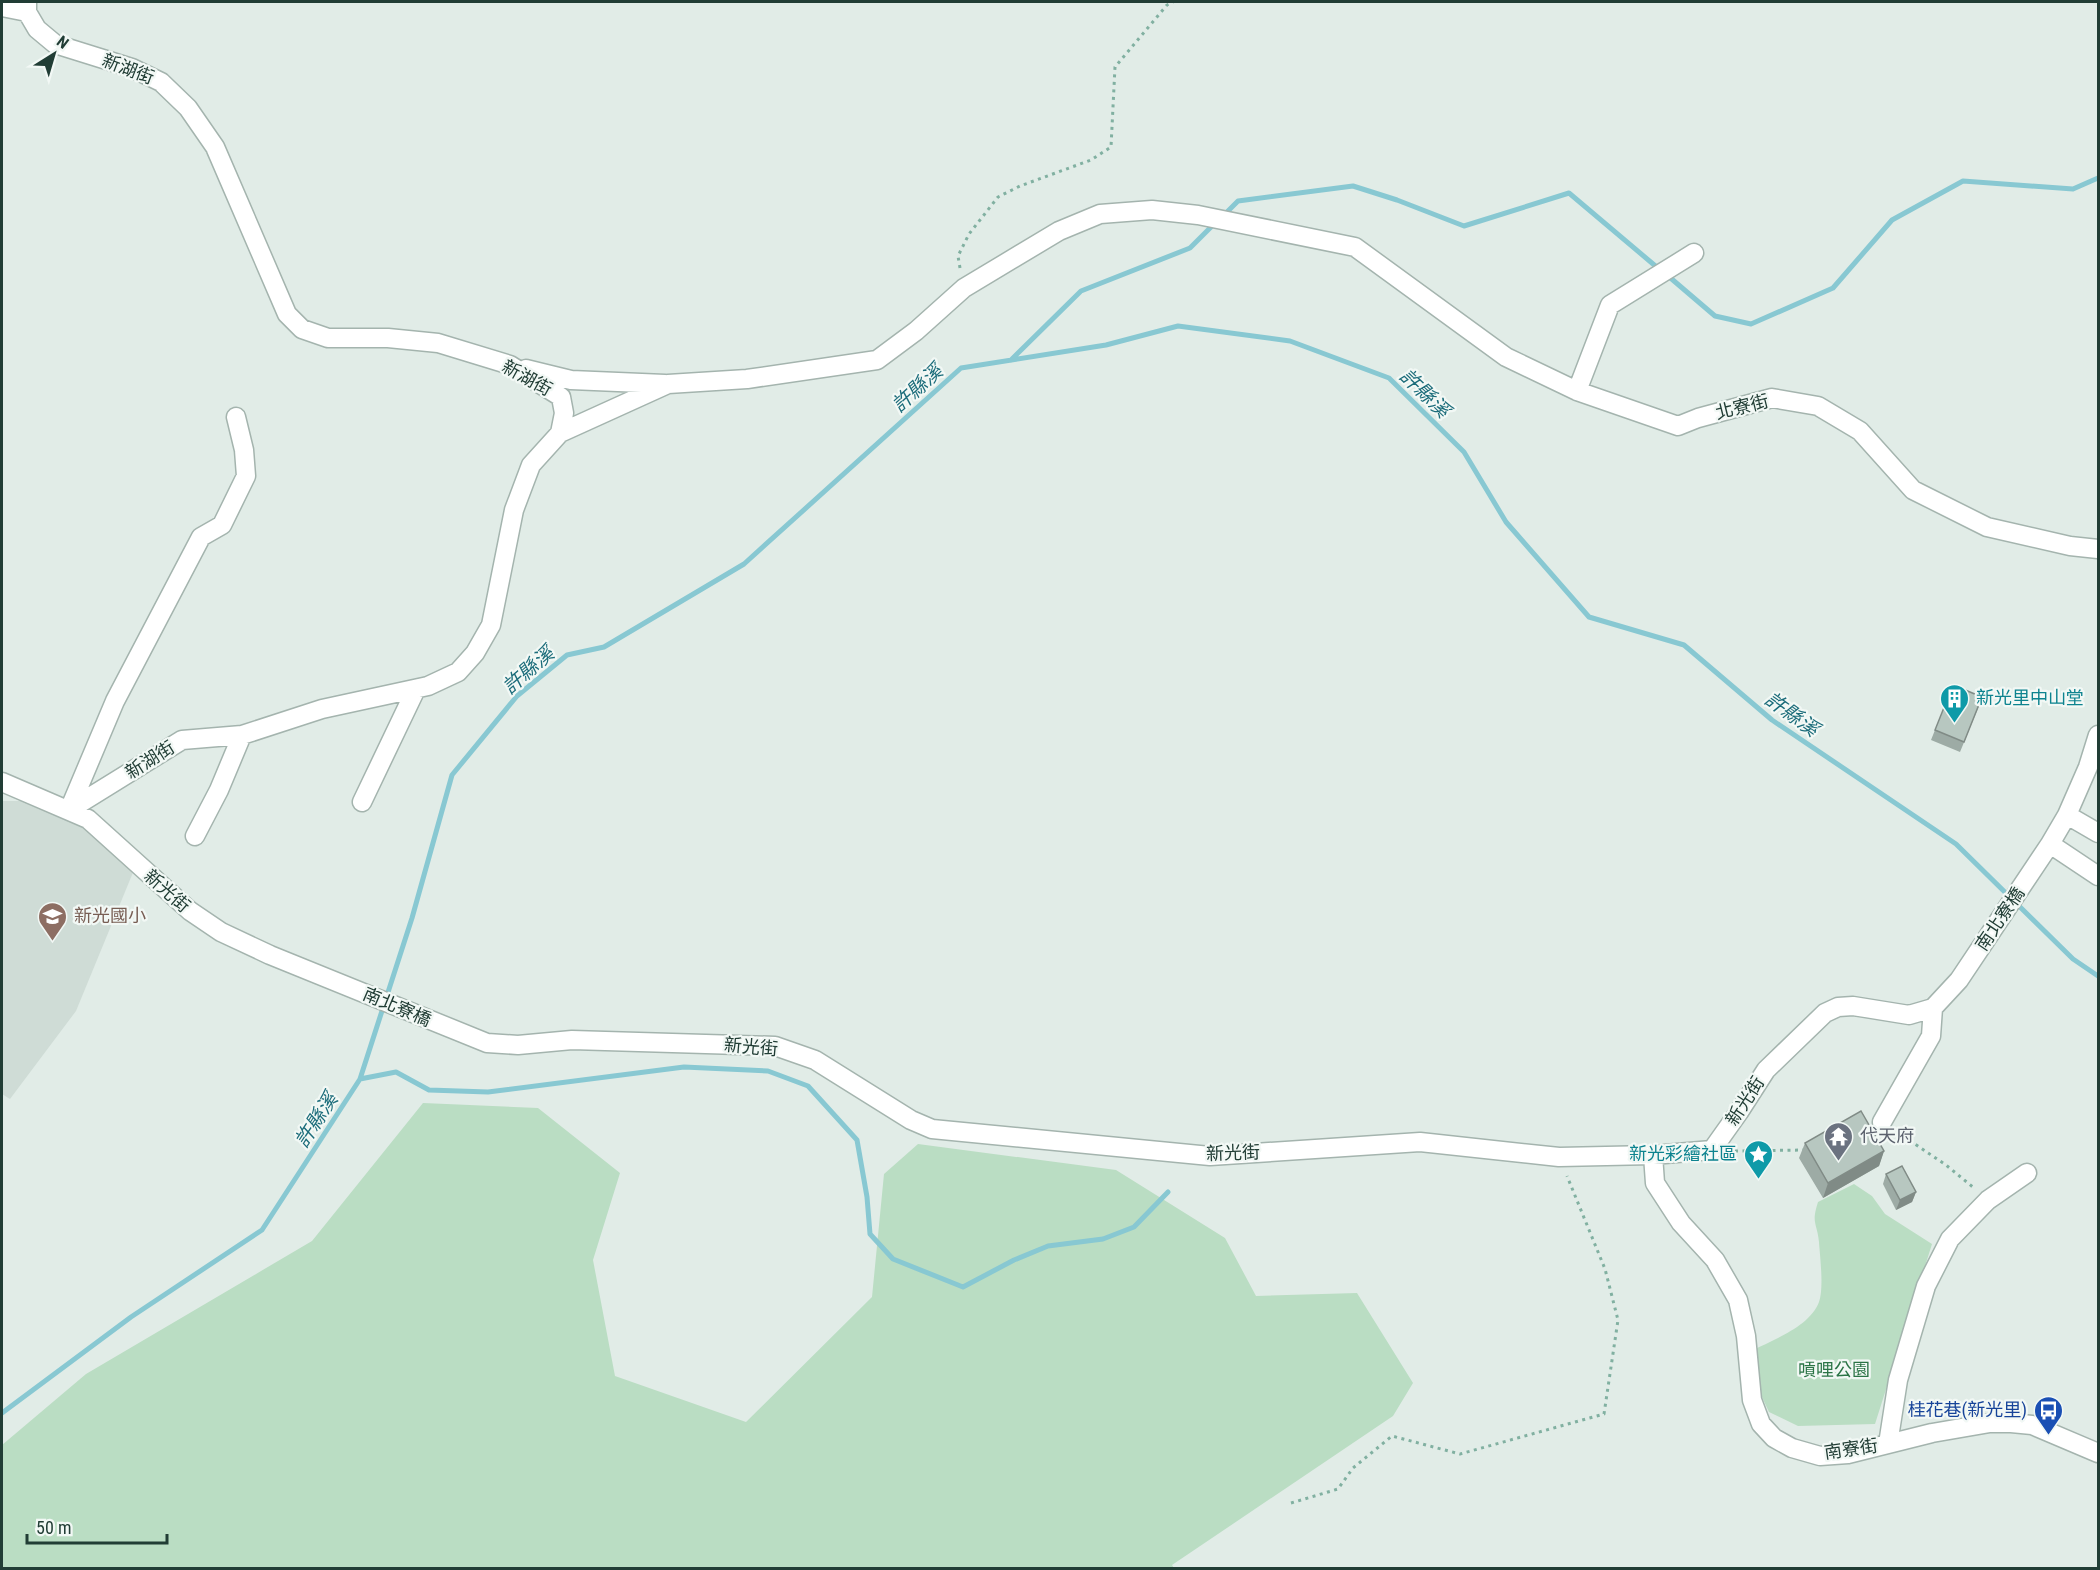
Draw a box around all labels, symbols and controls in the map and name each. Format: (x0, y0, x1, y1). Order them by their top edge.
north arrow (24, 24, 84, 84)
text: N (53, 32, 72, 53)
street label: 新湖街 (99, 49, 157, 88)
street label: 新湖街 (499, 355, 556, 400)
water label: 許縣溪 (887, 357, 950, 417)
water label: 許縣溪 (1395, 364, 1457, 425)
street label: 北寮街 (1713, 390, 1771, 423)
water label: 許縣溪 (497, 639, 561, 699)
building icon: 新光里中山堂 (1939, 682, 1971, 724)
water label: 許縣溪 (1761, 687, 1826, 743)
place label: 新光里中山堂 (1976, 687, 2084, 708)
street label: 新湖街 (121, 736, 178, 783)
street label: 新光街 (140, 865, 195, 916)
street label: 南北寮橋 (1971, 883, 2028, 954)
school or university icon: 新光國小 (37, 900, 69, 942)
place label: 新光國小 (74, 905, 146, 926)
street label: 南北寮橋 (360, 983, 434, 1030)
street label: 新光街 (723, 1034, 779, 1059)
street label: 新光街 (1721, 1072, 1768, 1129)
water label: 許縣溪 (290, 1086, 344, 1152)
temple icon: 代天府 (1823, 1120, 1855, 1162)
place label: 代天府 (1860, 1125, 1914, 1146)
place icon: 新光彩繪社區 (1742, 1138, 1774, 1180)
street label: 新光街 (1206, 1141, 1260, 1164)
place label: 新光彩繪社區 (1629, 1143, 1737, 1164)
park label: 嗊哩公園 (1798, 1359, 1870, 1380)
bus stop icon: 桂花巷(新光里) (2032, 1394, 2064, 1436)
place label: 桂花巷(新光里) (1908, 1399, 2027, 1421)
street label: 南寮街 (1823, 1434, 1879, 1463)
scale bar (27, 1507, 166, 1545)
text: 50 m (36, 1517, 71, 1538)

